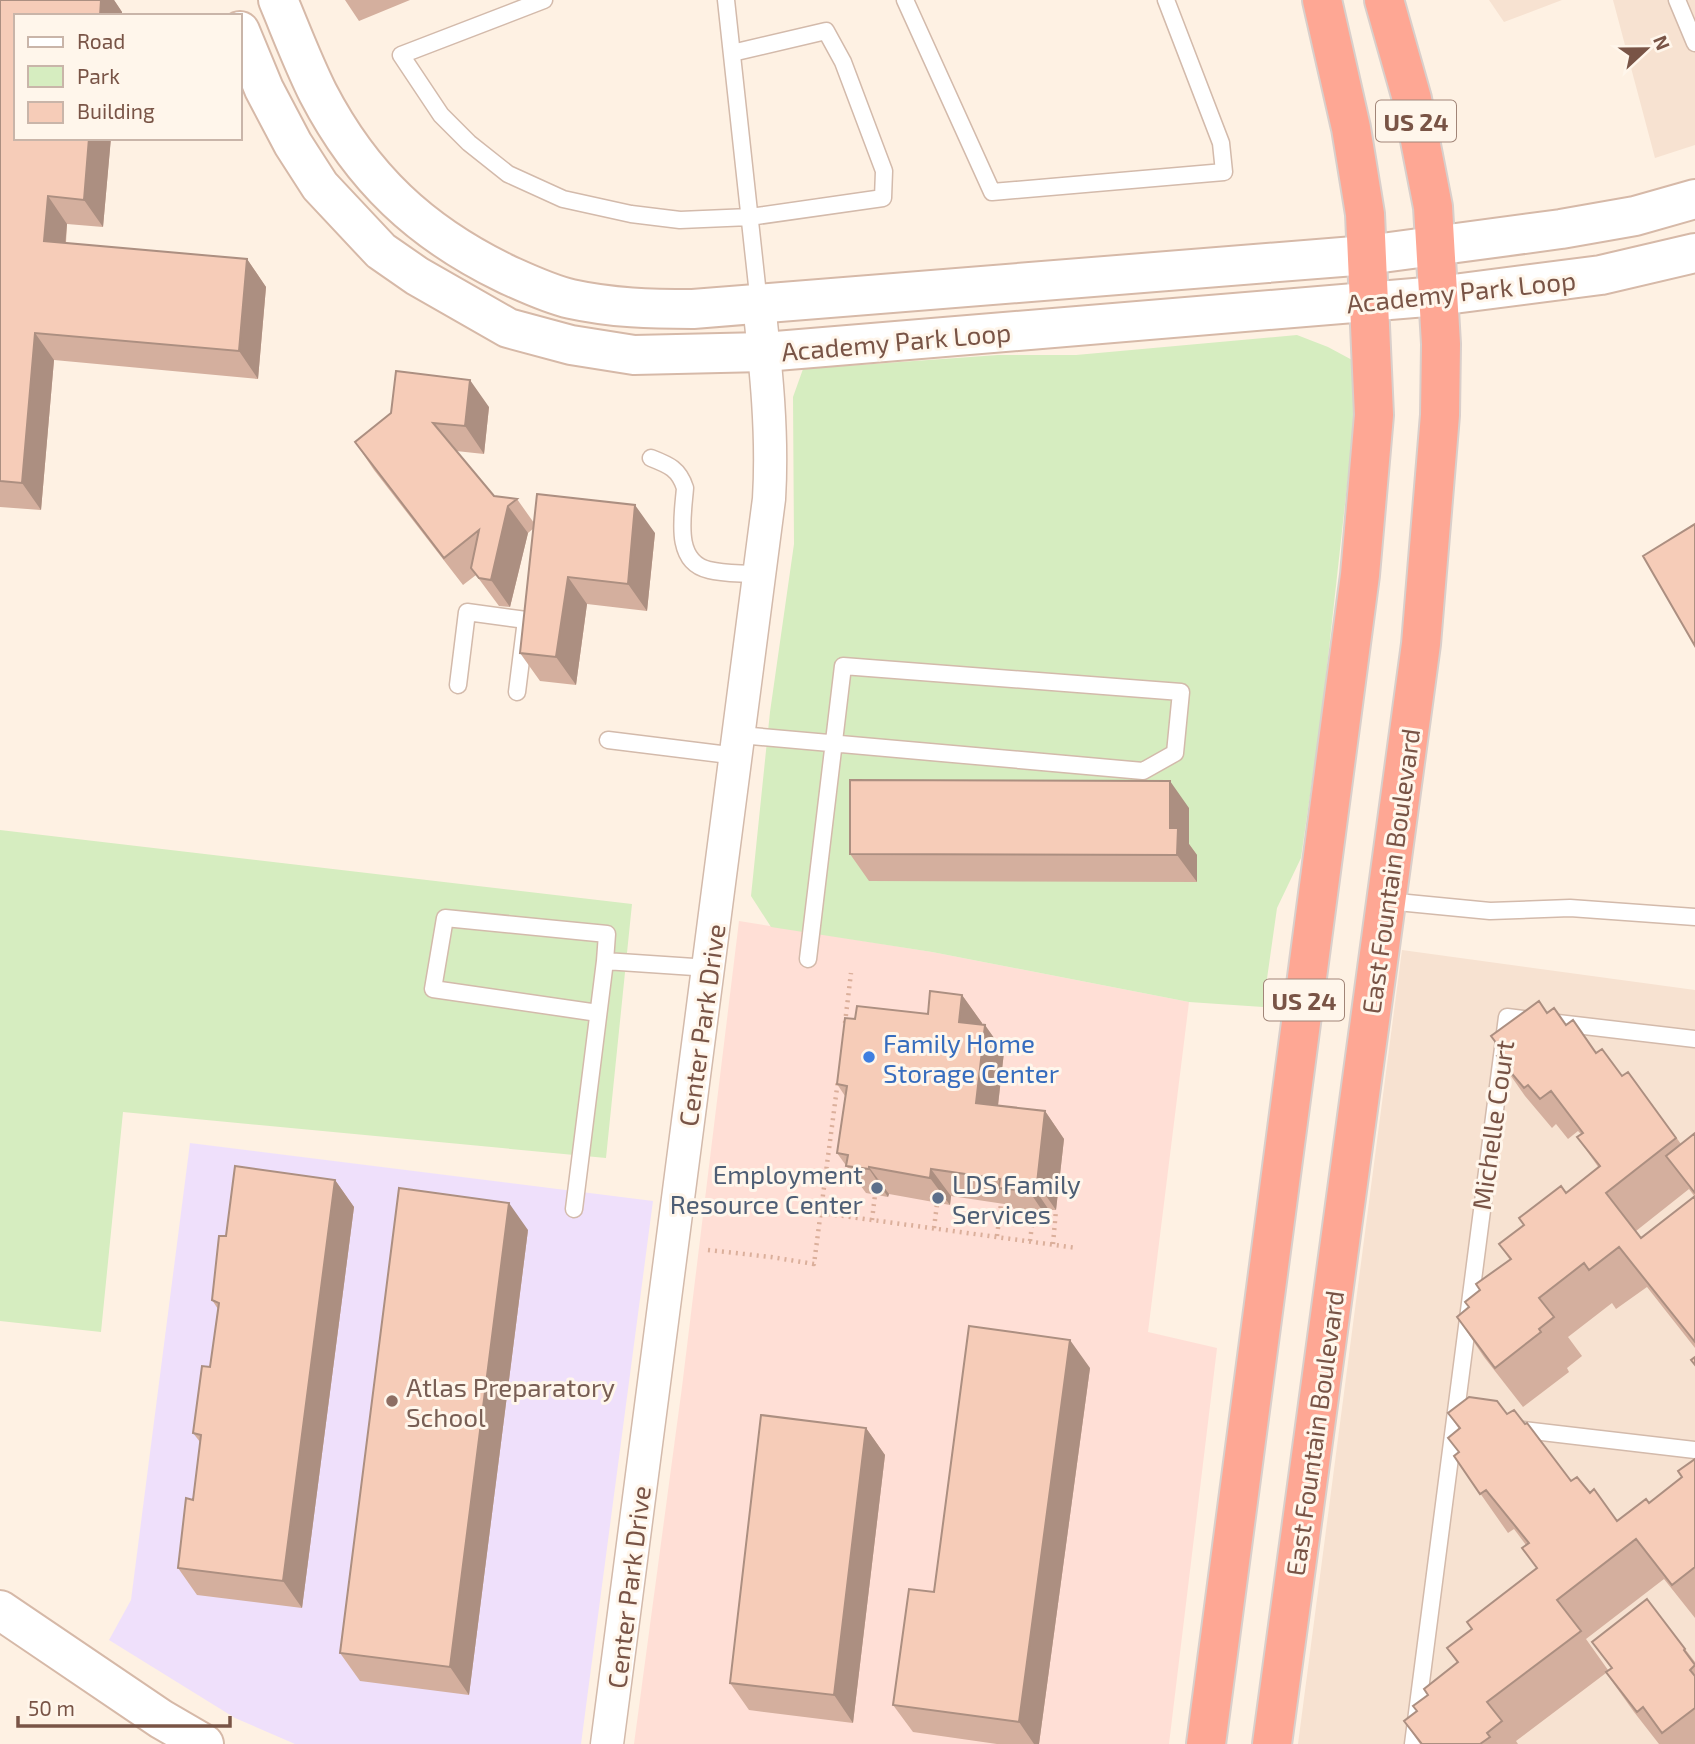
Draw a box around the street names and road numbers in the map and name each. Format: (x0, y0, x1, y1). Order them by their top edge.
road number: US 24 (1376, 100, 1456, 141)
street label: Academy Park Loop (1345, 264, 1577, 318)
street label: Academy Park Loop (780, 316, 1012, 366)
street label: East Fountain Boulevard (1355, 726, 1425, 1016)
street label: Center Park Drive (671, 922, 731, 1128)
road number: US 24 (1264, 980, 1344, 1020)
street label: Michelle Court (1465, 1038, 1519, 1212)
street label: East Fountain Boulevard (1279, 1288, 1349, 1578)
street label: Center Park Drive (600, 1484, 656, 1690)

